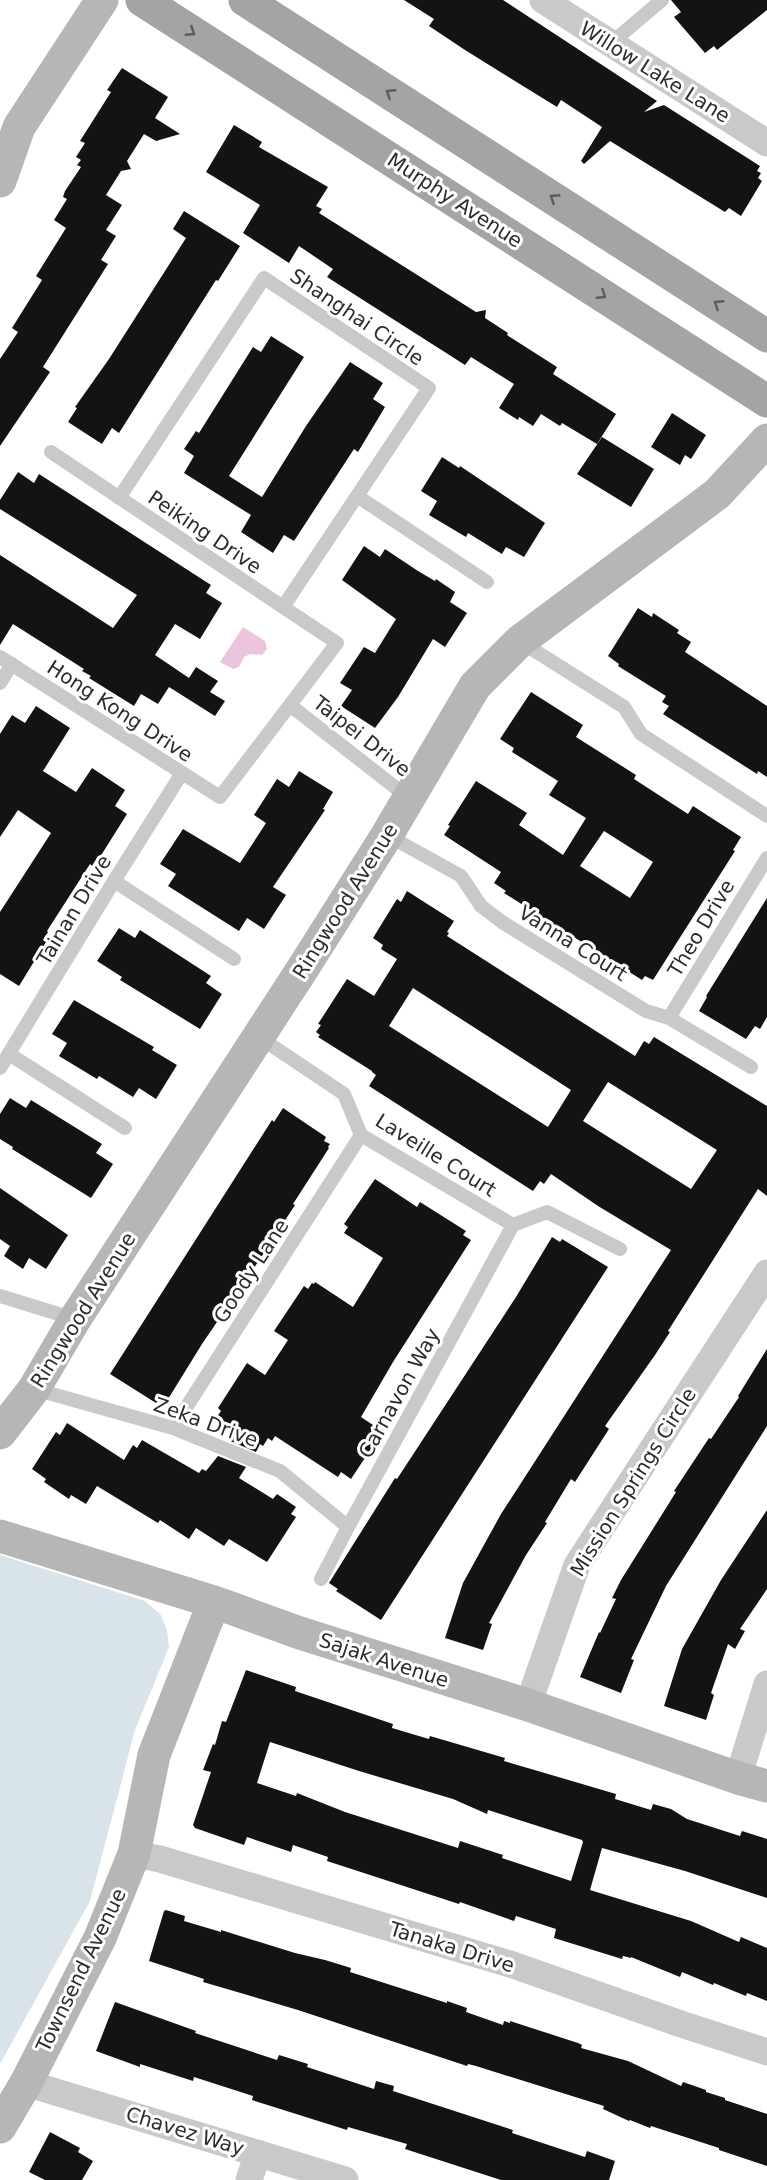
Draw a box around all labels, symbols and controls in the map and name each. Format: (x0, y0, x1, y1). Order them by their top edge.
street label: Willow Lake Lane (576, 16, 734, 128)
one-way arrow (185, 24, 195, 36)
one-way arrow (386, 88, 396, 100)
street label: Murphy Avenue (383, 147, 527, 253)
one-way arrow (550, 194, 560, 206)
street label: Shanghai Circle (286, 263, 428, 371)
one-way arrow (595, 287, 606, 298)
one-way arrow (714, 300, 725, 311)
street label: Peiking Drive (144, 485, 266, 579)
street label: Hong Kong Drive (43, 655, 197, 767)
street label: Taipei Drive (308, 690, 415, 781)
street label: Ringwood Avenue (287, 819, 403, 983)
street label: Tainan Drive (31, 851, 116, 970)
street label: Theo Drive (662, 875, 739, 982)
street label: Vanna Court (514, 900, 632, 986)
street label: Laveille Court (371, 1108, 501, 1202)
street label: Goody Lane (208, 1214, 294, 1328)
street label: Ringwood Avenue (25, 1228, 141, 1392)
street label: Carnavon Way (353, 1324, 445, 1462)
street label: Mission Springs Circle (565, 1383, 701, 1581)
street label: Zeka Drive (151, 1392, 261, 1452)
street label: Sajak Avenue (316, 1628, 452, 1692)
street label: Townsend Avenue (31, 1884, 131, 2057)
street label: Tanaka Drive (386, 1916, 517, 1977)
street label: Chavez Way (123, 2102, 247, 2160)

